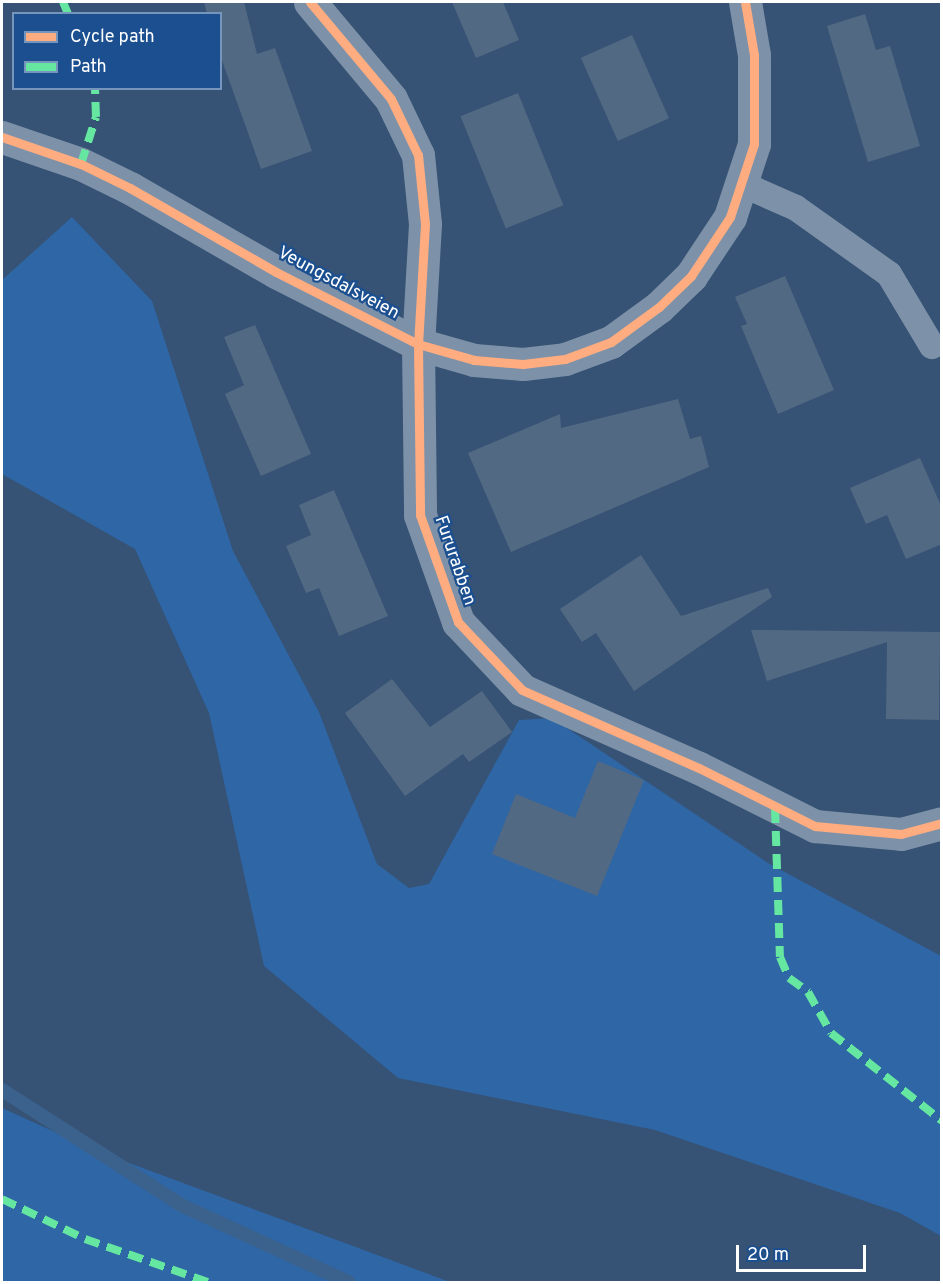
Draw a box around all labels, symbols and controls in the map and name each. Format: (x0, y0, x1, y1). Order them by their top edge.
legend (12, 12, 222, 90)
text: Cycle path (70, 26, 155, 49)
text: Path (70, 56, 107, 79)
street label: Veungsdalsveien (274, 243, 402, 325)
street label: Fururabben (429, 513, 479, 609)
scale bar (739, 1233, 870, 1271)
text: 20 m (747, 1244, 789, 1267)

